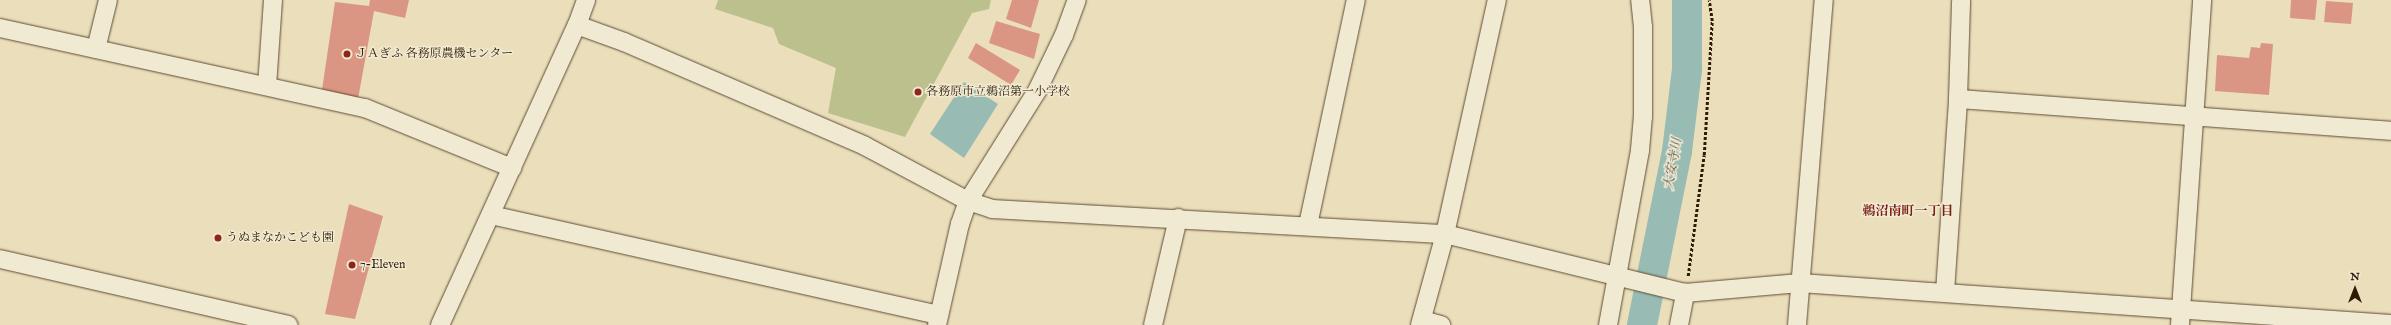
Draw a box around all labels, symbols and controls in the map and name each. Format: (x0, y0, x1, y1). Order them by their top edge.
place label: ＪＡぎふ 各務原農機センター (355, 47, 514, 61)
marker: ＪＡぎふ 各務原農機センター (342, 49, 352, 59)
place label: 各務原市立鵜沼第一小学校 (926, 85, 1070, 99)
marker: 各務原市立鵜沼第一小学校 (913, 87, 923, 97)
water label: 大安寺川 (1662, 137, 1686, 191)
district label: 鵜沼南町一丁目 (1863, 204, 1953, 220)
place label: うぬまなかこども園 (226, 231, 334, 245)
marker: うぬまなかこども園 (213, 233, 223, 243)
place label: 7-Eleven (360, 258, 405, 272)
marker: 7-Eleven (347, 260, 357, 270)
north arrow (2335, 269, 2375, 309)
text: N (2350, 270, 2360, 284)

